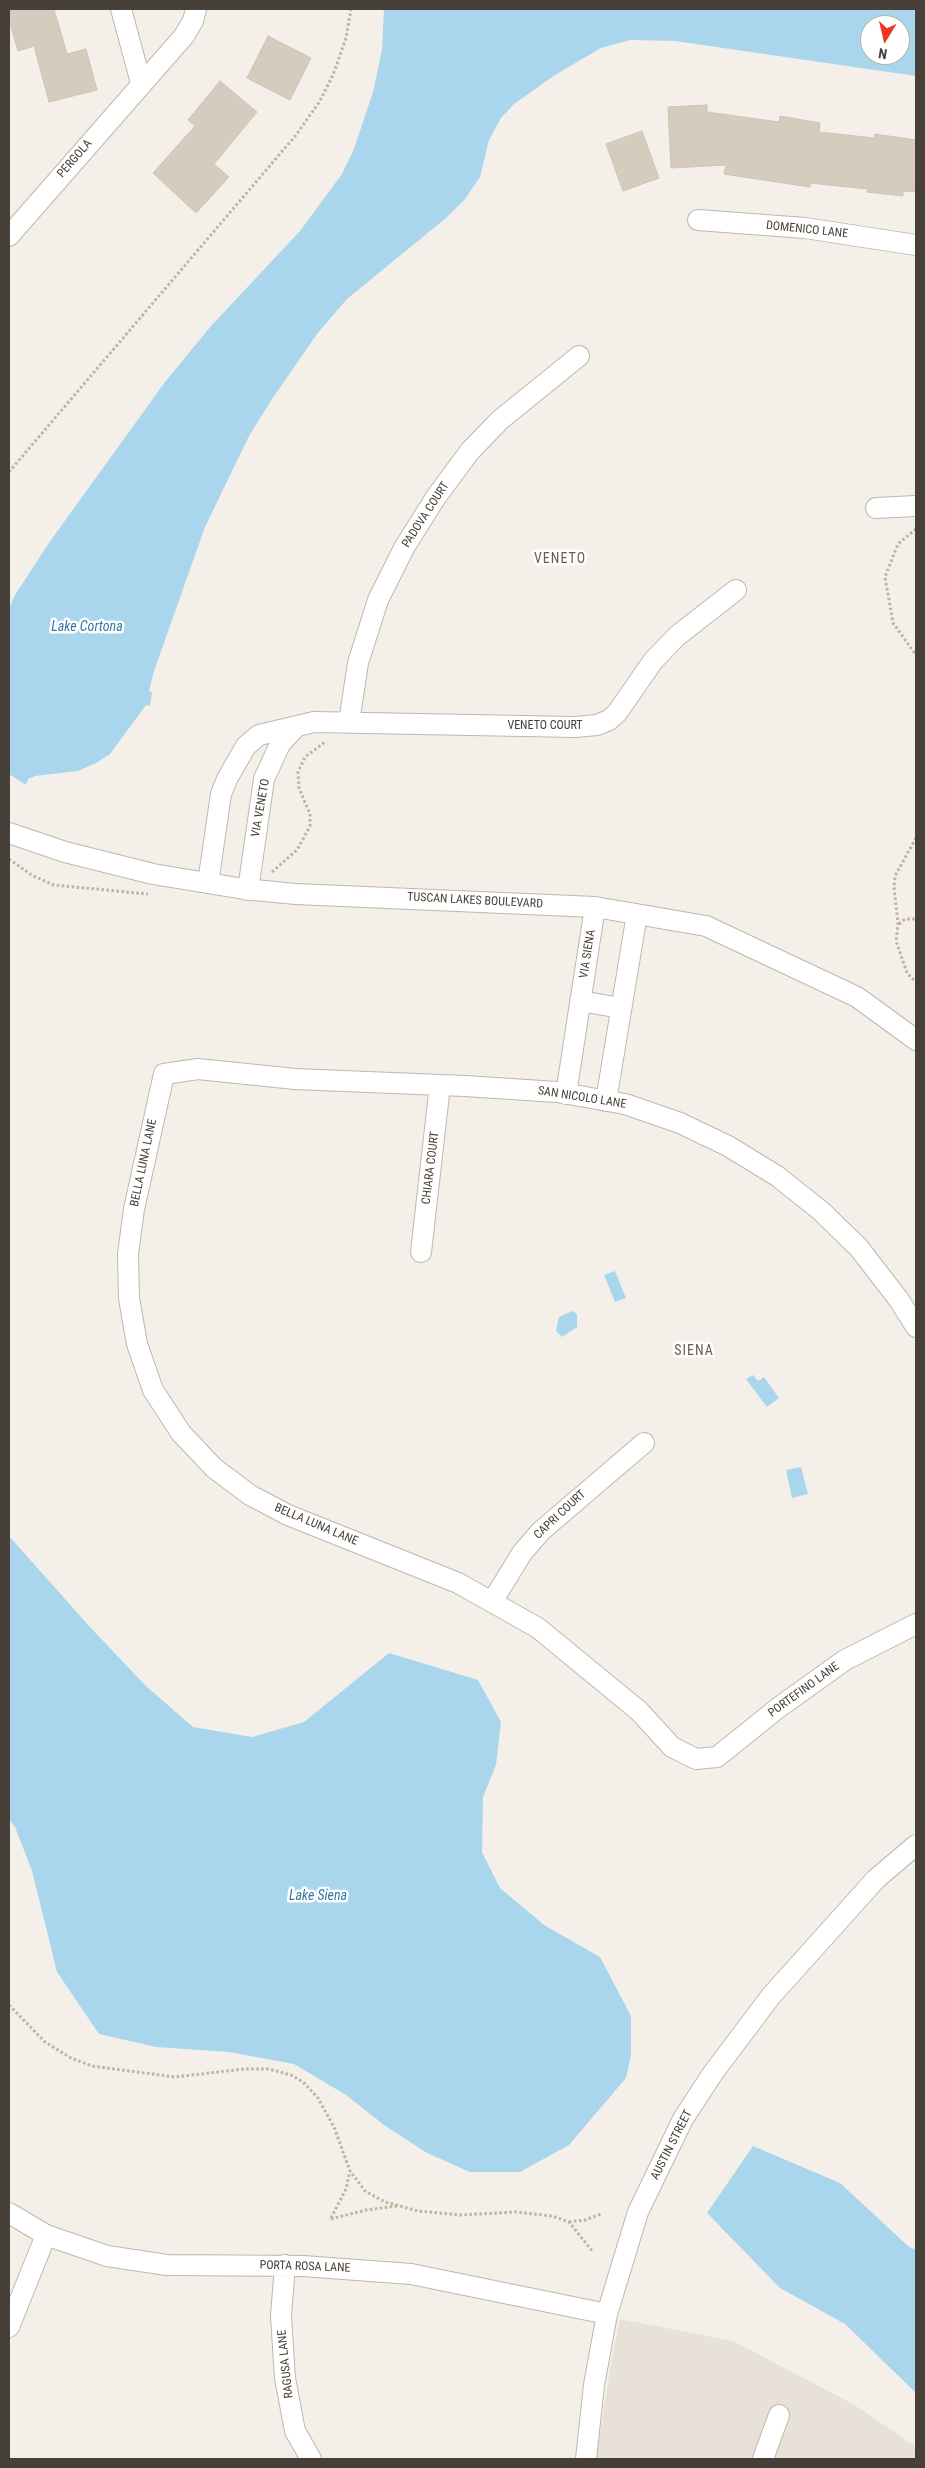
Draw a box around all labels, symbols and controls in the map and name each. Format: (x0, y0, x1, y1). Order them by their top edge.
north arrow (860, 15, 910, 65)
text: N (877, 45, 888, 62)
street label: PERGOLA (54, 137, 96, 181)
street label: DOMENICO LANE (765, 219, 849, 241)
street label: PADOVA COURT (399, 479, 453, 551)
district label: VENETO (533, 551, 587, 567)
water label: Lake Cortona (51, 619, 123, 635)
street label: VENETO COURT (507, 719, 583, 733)
street label: VIA VENETO (249, 778, 273, 838)
street label: TUSCAN LAKES BOULEVARD (407, 890, 543, 912)
street label: VIA SIENA (577, 929, 599, 979)
street label: SAN NICOLO LANE (537, 1084, 627, 1112)
street label: BELLA LUNA LANE (128, 1118, 160, 1208)
street label: CHIARA COURT (419, 1131, 443, 1205)
district label: SIENA (674, 1343, 714, 1359)
street label: CAPRI COURT (531, 1487, 589, 1543)
street label: BELLA LUNA LANE (272, 1501, 360, 1549)
street label: PORTEFINO LANE (766, 1659, 842, 1721)
water label: Lake Siena (289, 1888, 347, 1904)
street label: AUSTIN STREET (648, 2108, 696, 2182)
street label: PORTA ROSA LANE (259, 2258, 351, 2276)
street label: RAGUSA LANE (275, 2329, 297, 2399)

